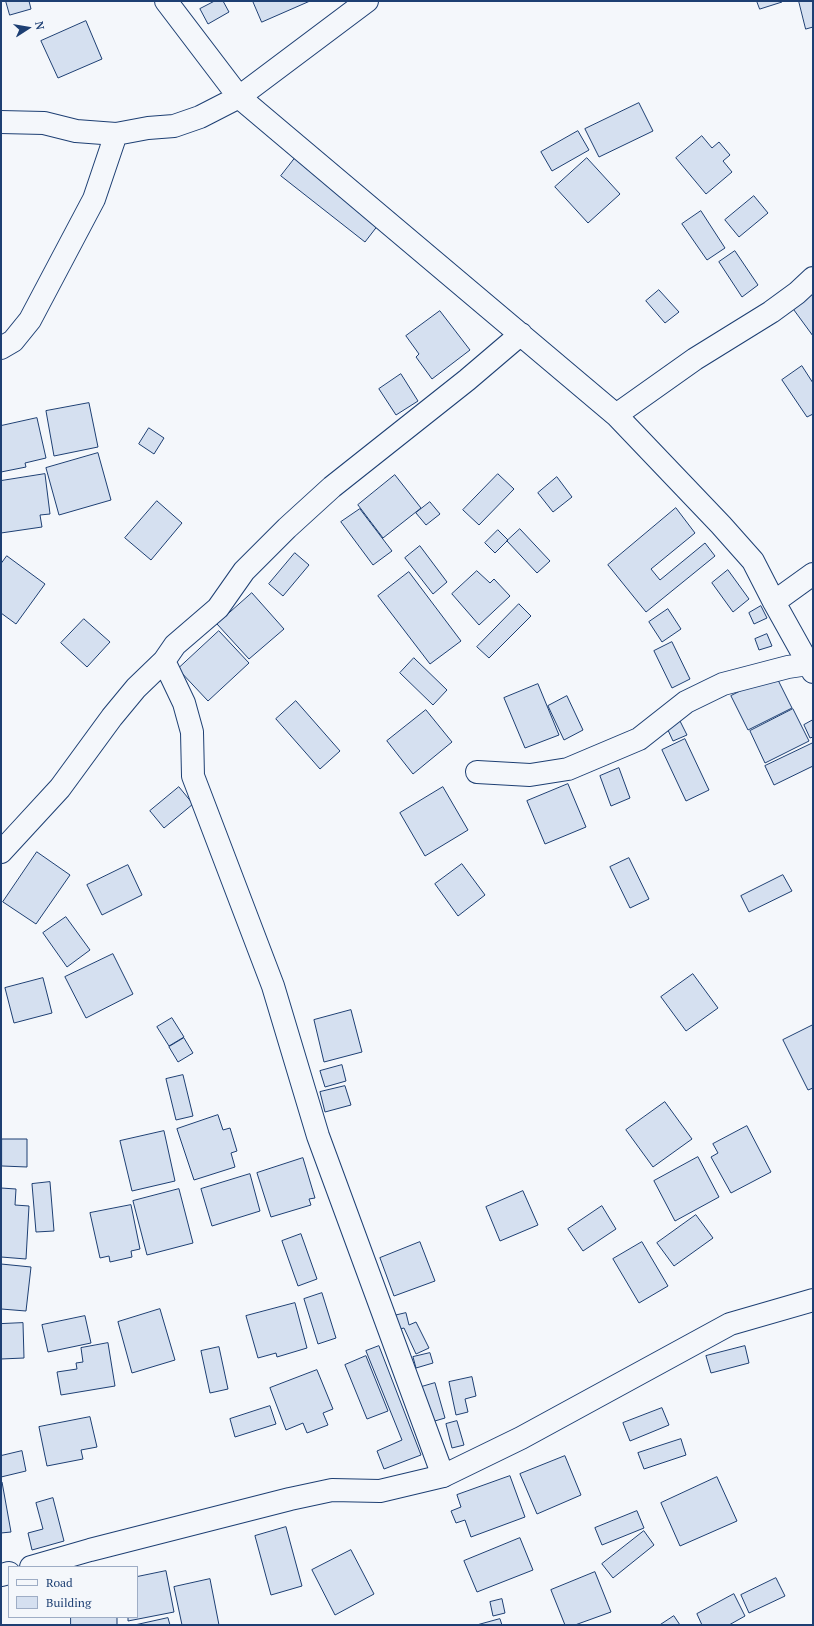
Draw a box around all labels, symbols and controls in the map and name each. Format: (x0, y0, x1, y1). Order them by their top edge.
north arrow (8, 8, 48, 48)
text: N (32, 20, 47, 31)
legend (8, 1566, 138, 1618)
text: Road (46, 1575, 73, 1590)
text: Building (46, 1595, 91, 1610)

